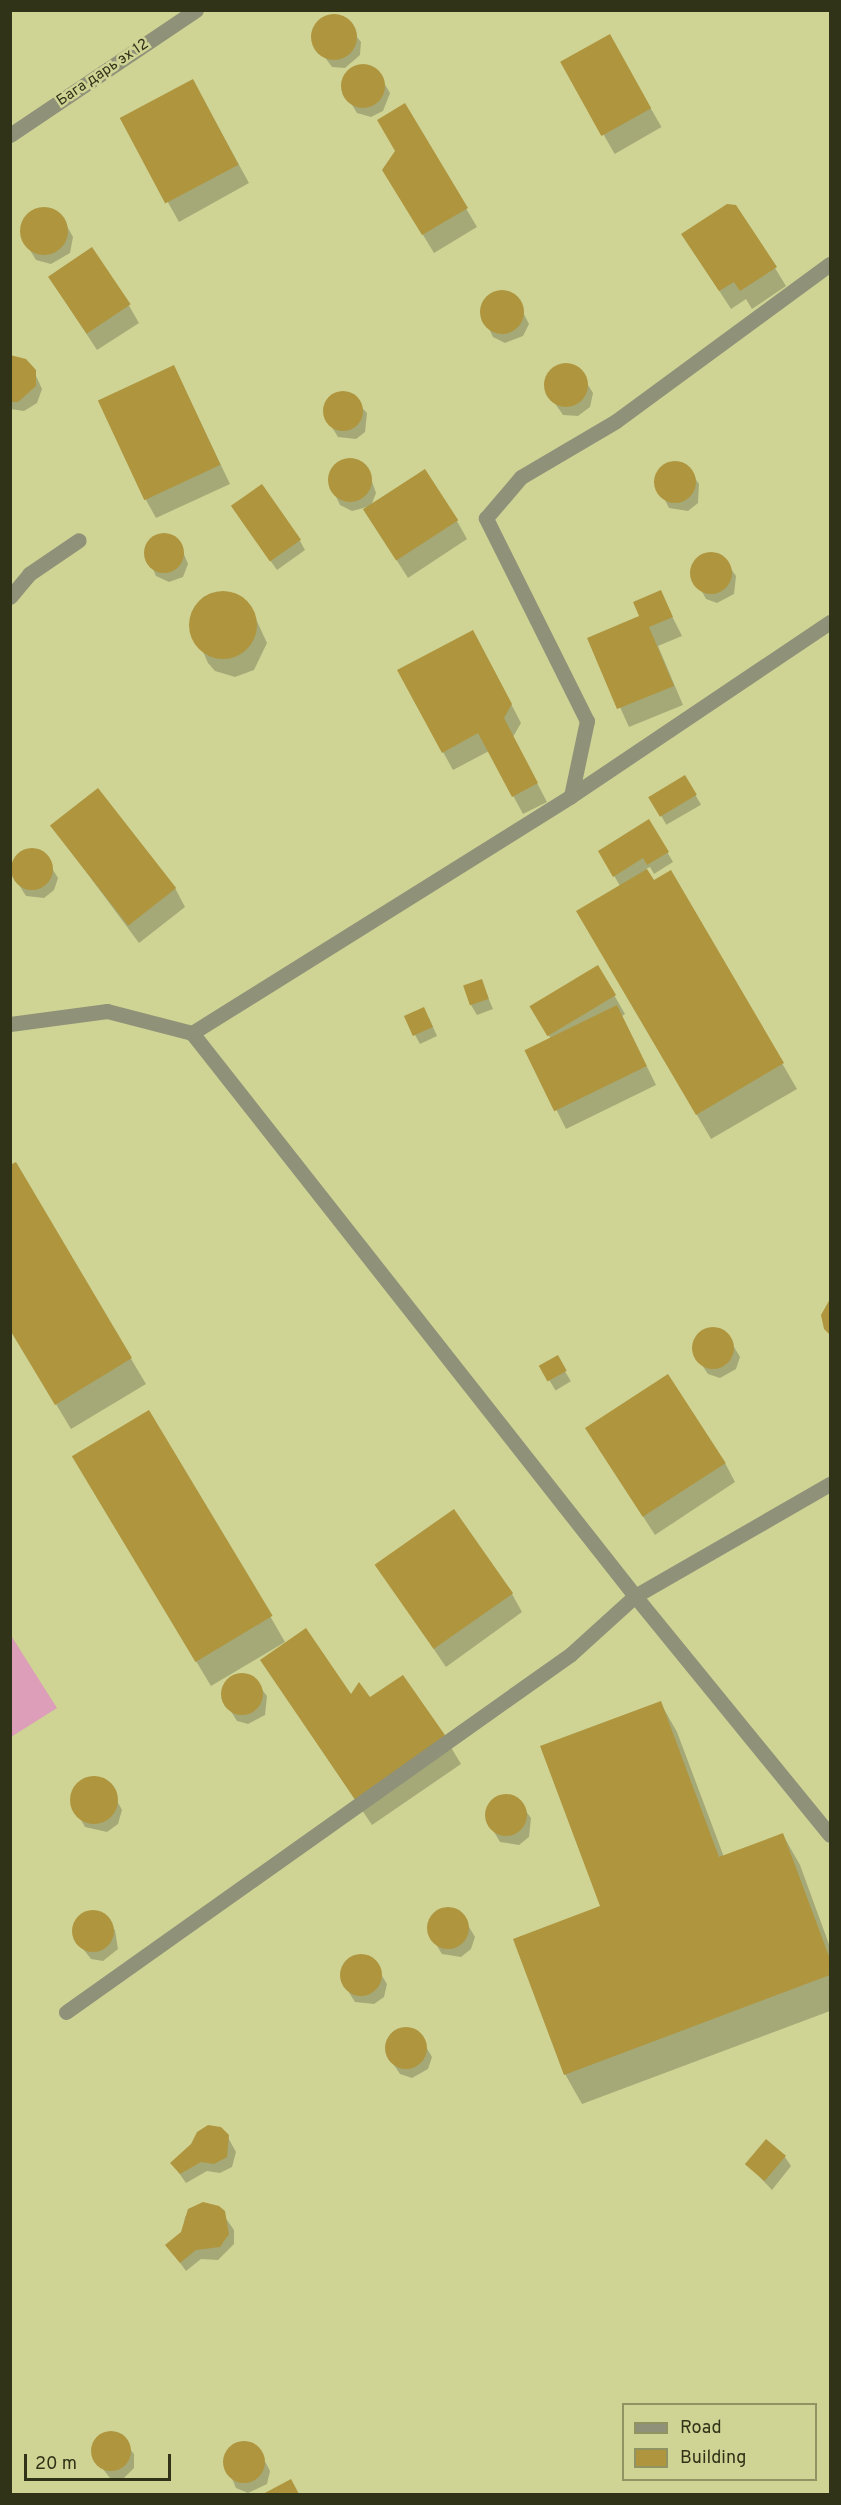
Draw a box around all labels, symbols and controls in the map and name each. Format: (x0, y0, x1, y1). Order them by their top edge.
street label: Бага дарь эх 12 (53, 36, 153, 110)
legend (622, 2403, 817, 2481)
text: Road (680, 2417, 722, 2440)
scale bar (27, 2442, 174, 2480)
text: Building (680, 2447, 746, 2470)
text: 20 m (35, 2453, 77, 2476)

